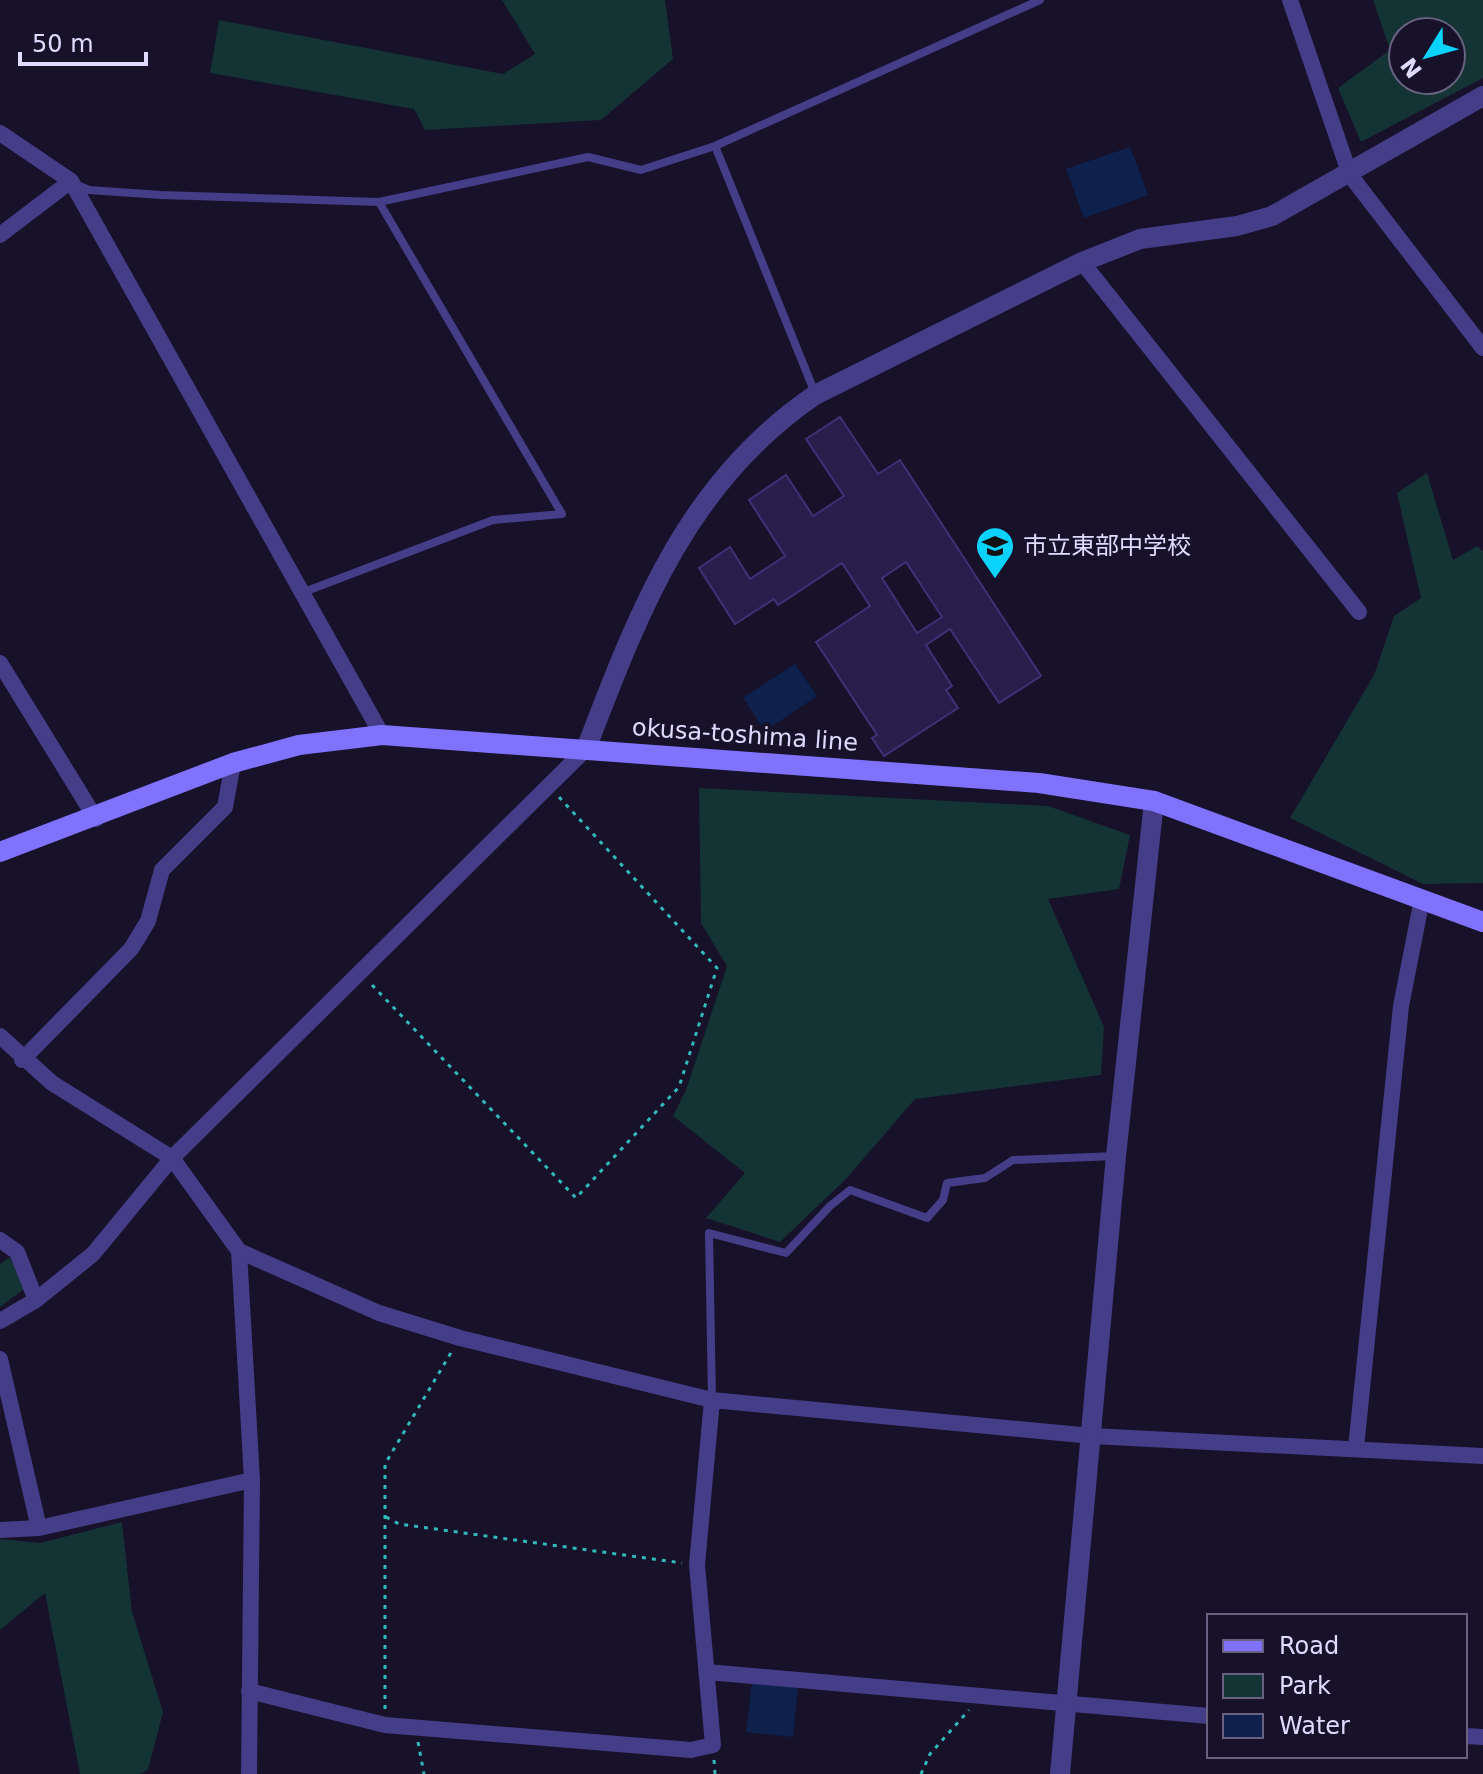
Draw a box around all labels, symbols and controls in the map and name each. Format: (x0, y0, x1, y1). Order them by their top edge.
scale bar (20, 16, 146, 66)
north arrow (1387, 16, 1467, 96)
text: 50 m (32, 30, 94, 58)
text: N (1396, 53, 1427, 83)
school or university icon: 市立東部中学校 (974, 525, 1016, 580)
place label: 市立東部中学校 (1023, 532, 1191, 560)
street label: okusa-toshima line (631, 713, 859, 757)
legend (1207, 1614, 1467, 1758)
text: Road (1279, 1632, 1339, 1660)
text: Park (1279, 1672, 1331, 1700)
text: Water (1279, 1712, 1350, 1740)

